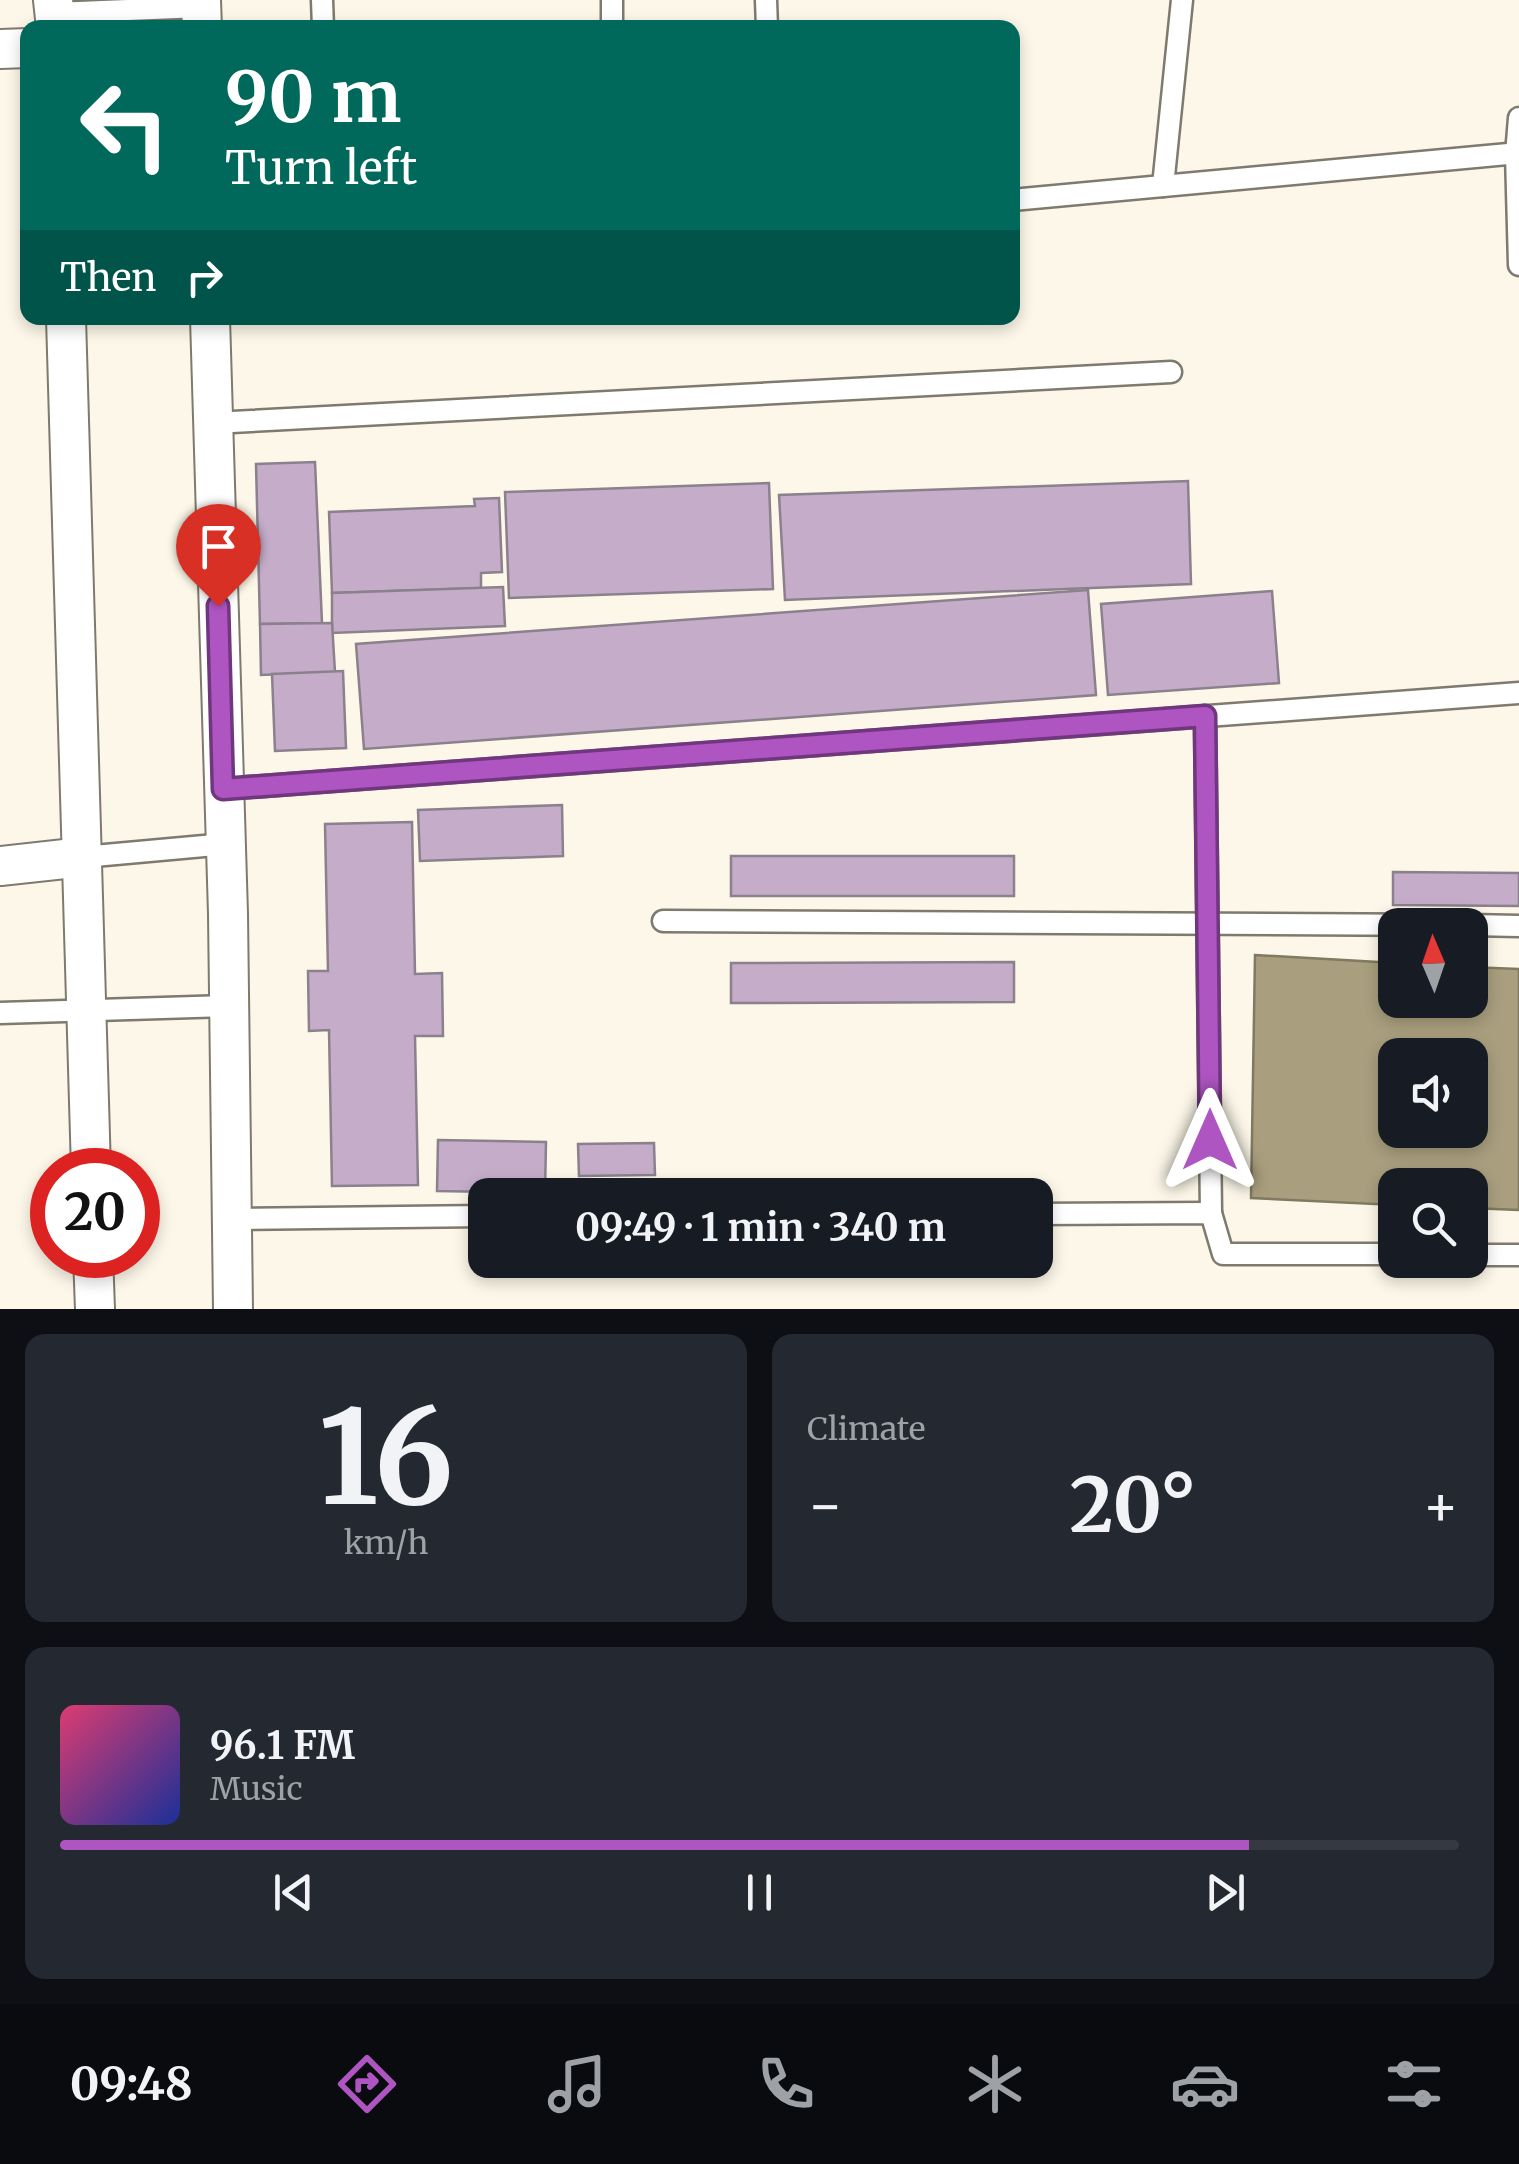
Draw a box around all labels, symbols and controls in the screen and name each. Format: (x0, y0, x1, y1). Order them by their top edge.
text: 90 m (225, 53, 402, 141)
icon: left (60, 60, 190, 190)
text: Turn left (225, 140, 417, 196)
icon: right (177, 250, 232, 305)
text: Then (60, 254, 157, 301)
pin (176, 504, 261, 607)
icon: arrive (191, 519, 246, 574)
north arrow (1378, 908, 1488, 1018)
map controls (1378, 908, 1488, 1278)
button: sound (1378, 1038, 1488, 1148)
position arrow (1158, 1088, 1262, 1192)
speed limit sign: 20 (30, 1148, 160, 1278)
button: search (1378, 1168, 1488, 1278)
text: 09:49 · 1 min · 340 m (575, 1204, 946, 1251)
text: 16 (318, 1376, 454, 1539)
text: Climate (807, 1409, 925, 1449)
text: 20° (1069, 1458, 1197, 1552)
text: − (807, 1471, 844, 1540)
text: + (1422, 1471, 1459, 1540)
text: km/h (344, 1523, 428, 1563)
text: 96.1 FM (210, 1722, 355, 1769)
text: Music (210, 1769, 303, 1809)
icon: previous (266, 1865, 321, 1920)
icon: pause (732, 1865, 787, 1920)
icon: next (1198, 1865, 1253, 1920)
icon: directions (332, 2049, 402, 2119)
icon: music (542, 2049, 612, 2119)
icon: phone (751, 2049, 821, 2119)
icon: climate (960, 2049, 1030, 2119)
icon: car (1170, 2049, 1240, 2119)
icon: filters (1379, 2049, 1449, 2119)
text: 09:48 (70, 2056, 193, 2112)

